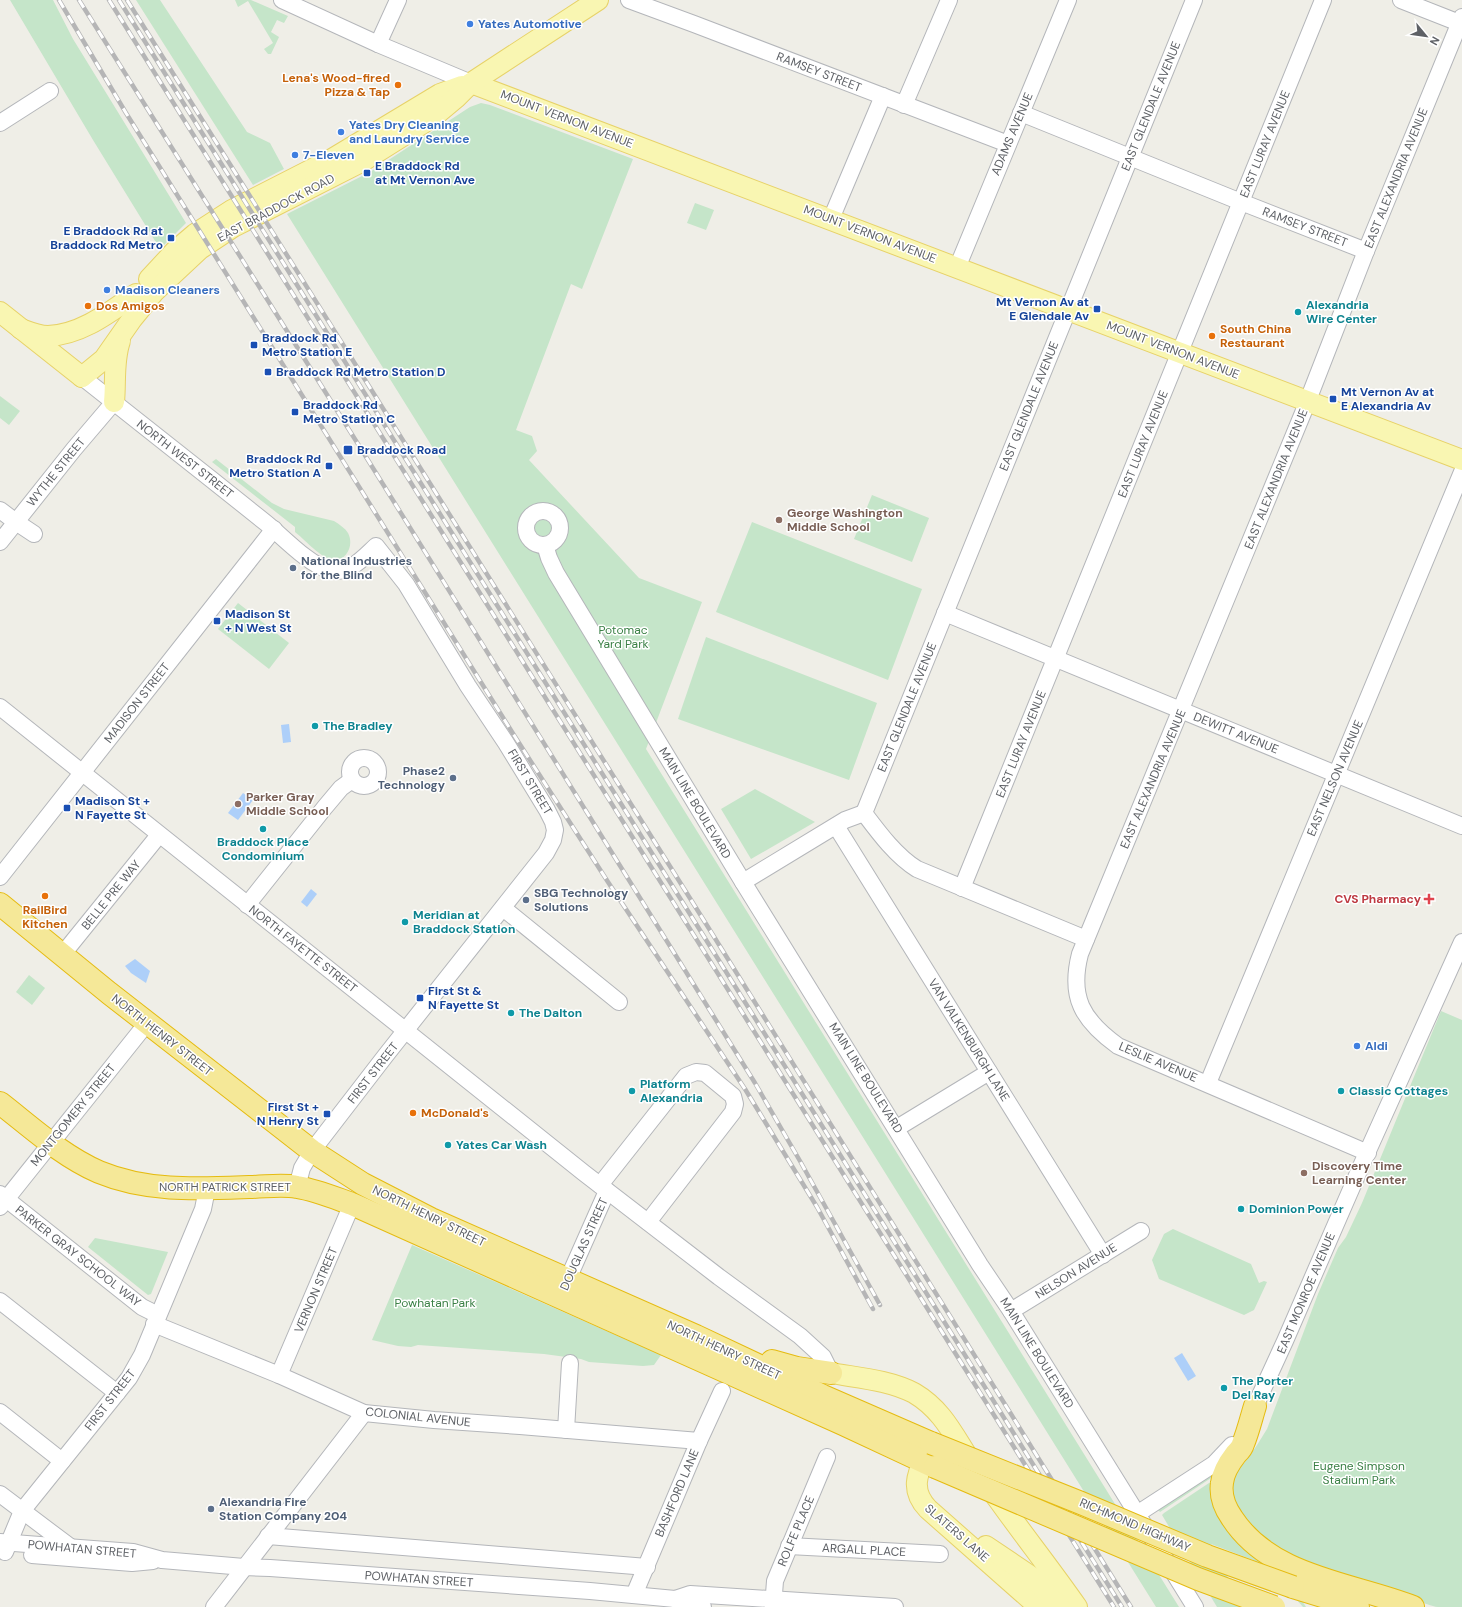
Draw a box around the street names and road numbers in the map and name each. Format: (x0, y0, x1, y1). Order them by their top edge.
street label: EAST GLENDALE AVENUE (1118, 39, 1184, 173)
street label: RAMSEY STREET (774, 48, 864, 96)
street label: MOUNT VERNON AVENUE (498, 86, 636, 152)
street label: EAST LURAY AVENUE (1236, 88, 1294, 200)
street label: ADAMS AVENUE (987, 90, 1037, 178)
street label: EAST ALEXANDRIA AVENUE (1361, 105, 1432, 250)
street label: EAST BRADDOCK ROAD (215, 170, 337, 246)
street label: MOUNT VERNON AVENUE (801, 201, 939, 267)
street label: RAMSEY STREET (1260, 203, 1350, 251)
street label: MOUNT VERNON AVENUE (1104, 317, 1242, 383)
street label: EAST GLENDALE AVENUE (996, 339, 1062, 473)
street label: EAST LURAY AVENUE (1114, 388, 1172, 500)
street label: EAST ALEXANDRIA AVENUE (1241, 406, 1312, 551)
street label: NORTH WEST STREET (133, 416, 237, 502)
street label: WYTHE STREET (23, 434, 89, 510)
street label: EAST GLENDALE AVENUE (874, 640, 940, 774)
street label: MADISON STREET (101, 659, 174, 746)
street label: EAST LURAY AVENUE (992, 688, 1050, 800)
street label: EAST ALEXANDRIA AVENUE (1116, 707, 1190, 851)
street label: DEWITT AVENUE (1191, 709, 1281, 757)
street label: EAST NELSON AVENUE (1303, 717, 1367, 839)
street label: MAIN LINE BOULEVARD (655, 744, 735, 862)
street label: FIRST STREET (504, 746, 556, 818)
street label: BELLE PRE WAY (78, 857, 144, 933)
street label: NORTH FAYETTE STREET (245, 902, 361, 997)
street label: VAN VALKENBURGH LANE (925, 976, 1013, 1104)
street label: NORTH HENRY STREET (108, 991, 216, 1080)
street label: MAIN LINE BOULEVARD (825, 1020, 907, 1136)
street label: LESLIE AVENUE (1116, 1038, 1200, 1086)
street label: FIRST STREET (344, 1039, 402, 1107)
street label: MONTGOMERY STREET (27, 1060, 119, 1169)
street label: NORTH PATRICK STREET (159, 1179, 291, 1195)
street label: NORTH HENRY STREET (370, 1182, 488, 1250)
street label: DOUGLAS STREET (556, 1195, 612, 1293)
street label: PARKER GRAY SCHOOL WAY (12, 1202, 144, 1310)
street label: EAST MONROE AVENUE (1273, 1230, 1339, 1356)
street label: NELSON AVENUE (1032, 1239, 1120, 1303)
street label: VERNON STREET (291, 1244, 341, 1335)
street label: MAIN LINE BOULEVARD (996, 1295, 1078, 1411)
street label: NORTH HENRY STREET (664, 1317, 784, 1384)
street label: FIRST STREET (81, 1366, 139, 1434)
street label: COLONIAL AVENUE (365, 1404, 472, 1431)
street label: BASHFORD LANE (651, 1446, 703, 1539)
street label: ROLFE PLACE (774, 1493, 818, 1569)
street label: RICHMOND HIGHWAY (1077, 1494, 1193, 1556)
street label: SLATERS LANE (921, 1501, 993, 1566)
street label: POWHATAN STREET (27, 1536, 137, 1562)
street label: ARGALL PLACE (822, 1540, 907, 1560)
street label: POWHATAN STREET (364, 1567, 474, 1591)

